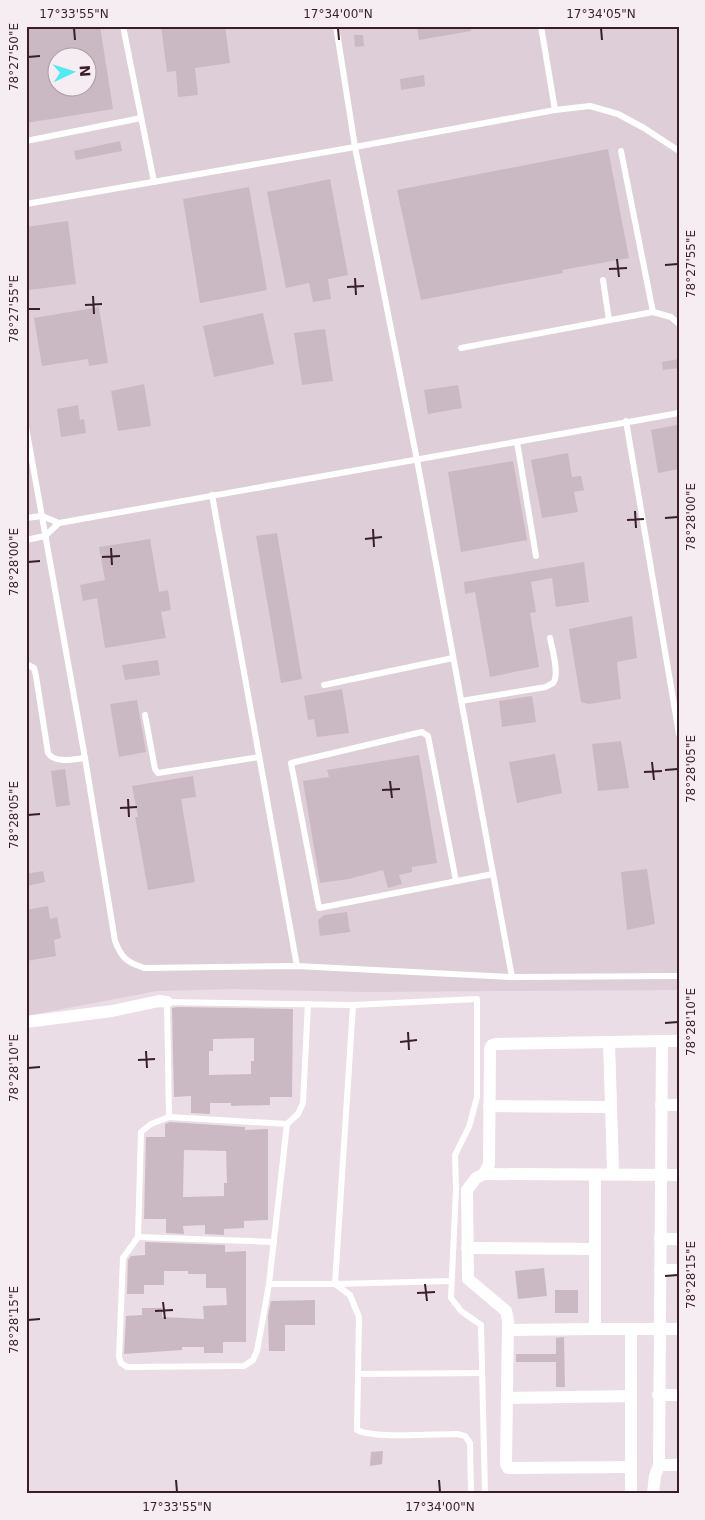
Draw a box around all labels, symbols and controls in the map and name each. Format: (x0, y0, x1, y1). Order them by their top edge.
text: 17°33'55"N (39, 7, 109, 21)
text: 17°34'00"N (303, 7, 373, 21)
text: 17°34'05"N (566, 7, 636, 21)
text: 78°27'50"E (7, 23, 21, 91)
north arrow (48, 48, 98, 98)
text: N (77, 65, 93, 77)
text: 78°27'55"E (684, 230, 698, 298)
text: 78°27'55"E (7, 275, 21, 343)
text: 78°28'00"E (684, 483, 698, 551)
text: 78°28'00"E (7, 528, 21, 596)
text: 78°28'05"E (684, 735, 698, 803)
text: 78°28'05"E (7, 781, 21, 849)
text: 78°28'10"E (684, 988, 698, 1056)
text: 78°28'10"E (7, 1034, 21, 1102)
text: 78°28'15"E (684, 1241, 698, 1309)
text: 78°28'15"E (7, 1286, 21, 1354)
text: 17°33'55"N (142, 1500, 212, 1514)
text: 17°34'00"N (405, 1500, 475, 1514)

